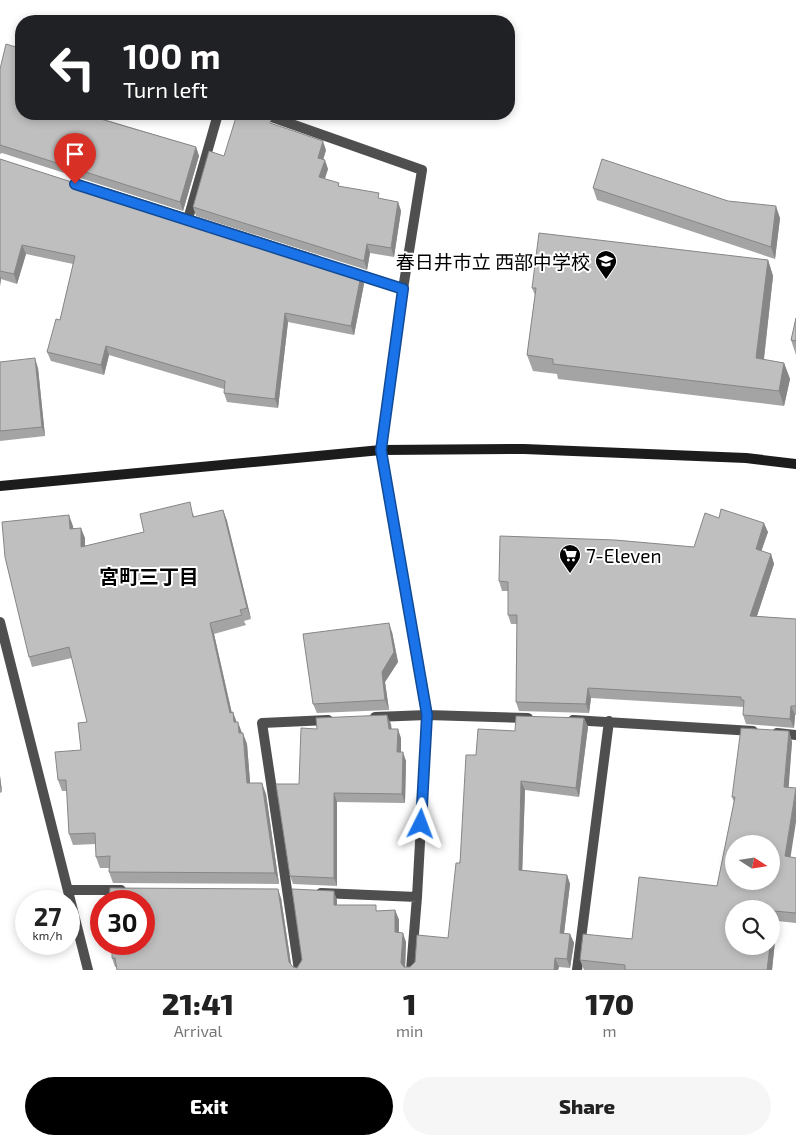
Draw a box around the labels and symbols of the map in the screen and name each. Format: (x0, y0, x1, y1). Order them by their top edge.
pin (54, 133, 96, 184)
school or university icon: 春日井市立 西部中学校 (594, 249, 618, 280)
place label: 春日井市立 西部中学校 (396, 250, 590, 273)
supermarket icon: 7-Eleven (558, 543, 582, 574)
place label: 7-Eleven (586, 544, 662, 567)
district label: 宮町三丁目 (99, 564, 199, 588)
position arrow (394, 797, 446, 849)
north arrow (725, 835, 780, 890)
speed limit sign: 30 (90, 890, 155, 955)

